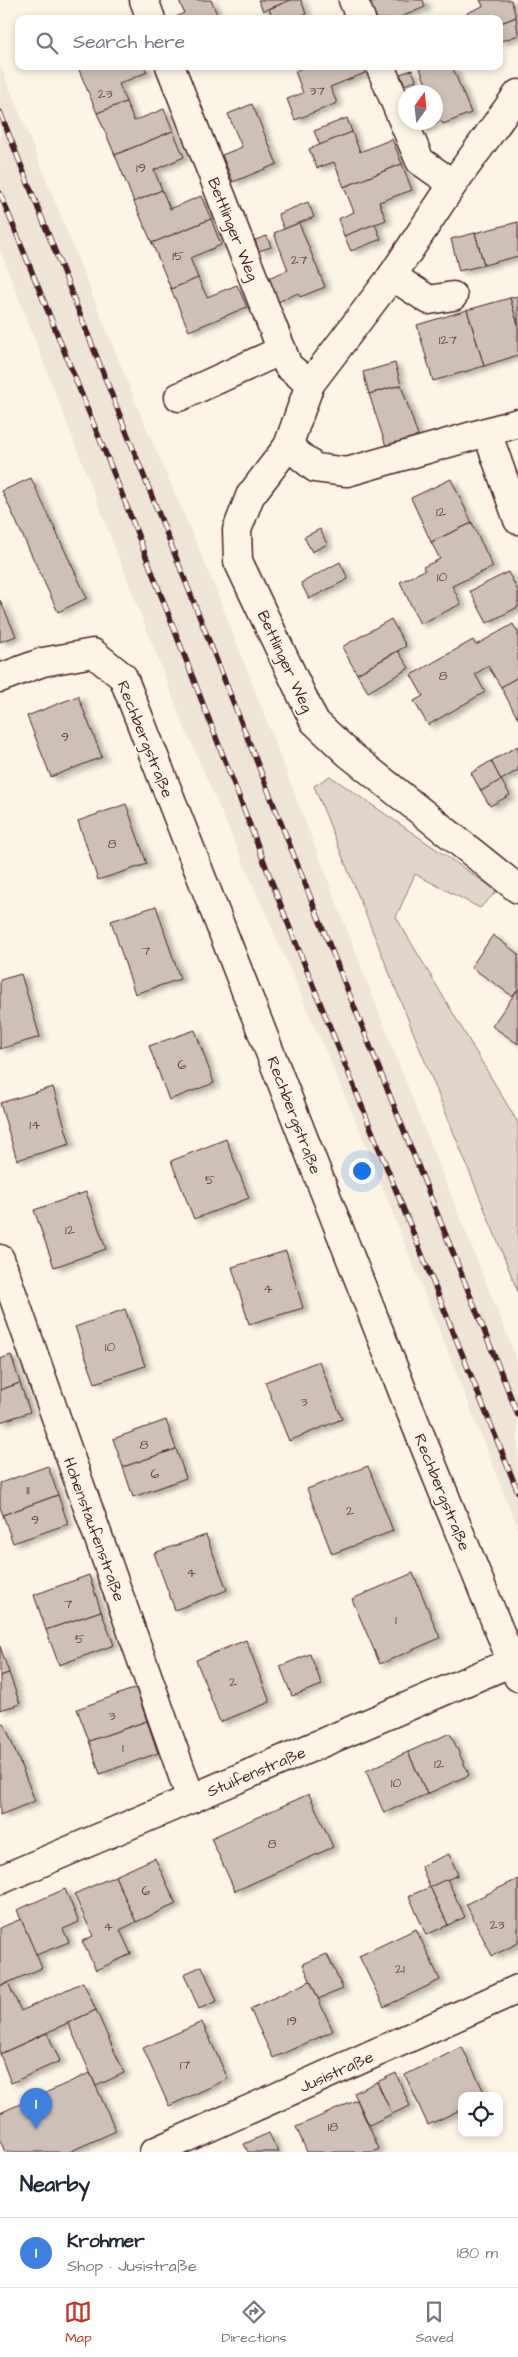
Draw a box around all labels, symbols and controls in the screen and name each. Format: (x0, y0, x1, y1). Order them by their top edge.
search box (15, 15, 503, 70)
icon: search (33, 29, 61, 57)
text: Search here (73, 29, 185, 56)
house number: 37 (309, 81, 325, 101)
house number: 23 (97, 84, 113, 104)
north arrow (398, 85, 443, 130)
house number: 19 (136, 158, 146, 178)
street label: Bettlinger Weg (201, 174, 264, 285)
house number: 15 (172, 246, 184, 266)
house number: 27 (291, 250, 308, 270)
house number: 127 (439, 330, 458, 350)
house number: 12 (436, 502, 446, 522)
house number: 10 (437, 567, 447, 587)
street label: Bettlinger Weg (251, 607, 318, 716)
house number: 8 (438, 666, 448, 686)
street label: Rechbergstraße (111, 678, 179, 802)
house number: 9 (61, 727, 69, 747)
house number: 8 (107, 834, 117, 854)
house number: 7 (142, 941, 151, 961)
street label: Rechbergstraße (261, 1053, 327, 1178)
house number: 6 (178, 1055, 187, 1075)
house number: 14 (29, 1115, 41, 1135)
your location (349, 1158, 375, 1184)
house number: 5 (205, 1170, 215, 1190)
house number: 12 (65, 1220, 75, 1240)
house number: 4 (263, 1279, 273, 1299)
house number: 10 (105, 1337, 115, 1357)
house number: 3 (300, 1392, 308, 1412)
street label: Rechbergstraße (408, 1431, 476, 1555)
house number: 8 (139, 1435, 149, 1455)
street label: Hohenstaufenstraße (58, 1454, 130, 1605)
house number: 6 (151, 1464, 160, 1484)
house number: 11 (26, 1480, 30, 1500)
house number: 2 (346, 1501, 354, 1521)
house number: 9 (31, 1510, 39, 1530)
house number: 4 (186, 1563, 196, 1583)
house number: 7 (64, 1594, 73, 1614)
house number: 1 (395, 1610, 397, 1630)
house number: 5 (75, 1629, 85, 1649)
house number: 2 (229, 1672, 237, 1692)
house number: 3 (108, 1706, 116, 1726)
house number: 1 (122, 1738, 124, 1758)
street label: Stuifenstraße (204, 1741, 309, 1803)
house number: 12 (434, 1754, 444, 1774)
house number: 10 (391, 1773, 401, 1793)
house number: 8 (267, 1834, 277, 1854)
house number: 6 (142, 1881, 151, 1901)
house number: 23 (489, 1915, 505, 1935)
house number: 4 (103, 1917, 113, 1937)
house number: 21 (395, 1959, 405, 1979)
house number: 19 (287, 2011, 297, 2031)
street label: Jusistraße (296, 2046, 377, 2098)
house number: 17 (180, 2055, 191, 2075)
pin: 1 (20, 2088, 52, 2129)
map controls (458, 2092, 503, 2137)
button: locate (458, 2092, 503, 2137)
house number: 18 (328, 2117, 338, 2137)
text: Nearby (20, 2170, 90, 2199)
text: Krohmer (67, 2228, 145, 2255)
text: 1 (35, 2242, 37, 2264)
text: 180 m (457, 2242, 498, 2264)
text: Shop · Jusistraße (67, 2255, 197, 2277)
tab: Map (64, 2298, 92, 2348)
tab: Directions (221, 2298, 286, 2348)
tab: Saved (415, 2298, 454, 2348)

